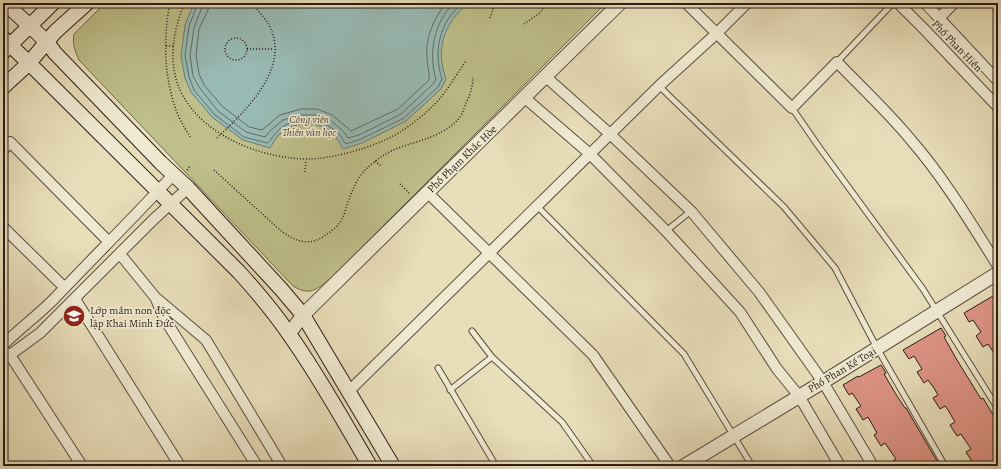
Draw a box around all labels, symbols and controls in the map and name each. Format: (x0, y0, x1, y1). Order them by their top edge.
street label: Phố Phan Hiền (928, 17, 986, 75)
park label: Công viên Thiên văn học (282, 112, 336, 140)
street label: Phố Phạm Khắc Hòe (424, 122, 500, 196)
school or university icon: Lớp mầm non độc lập Khai Minh Đức (61, 303, 87, 329)
place label: Lớp mầm non độc lập Khai Minh Đức (90, 303, 174, 331)
street label: Phố Phan Kế Toại (805, 344, 879, 396)

